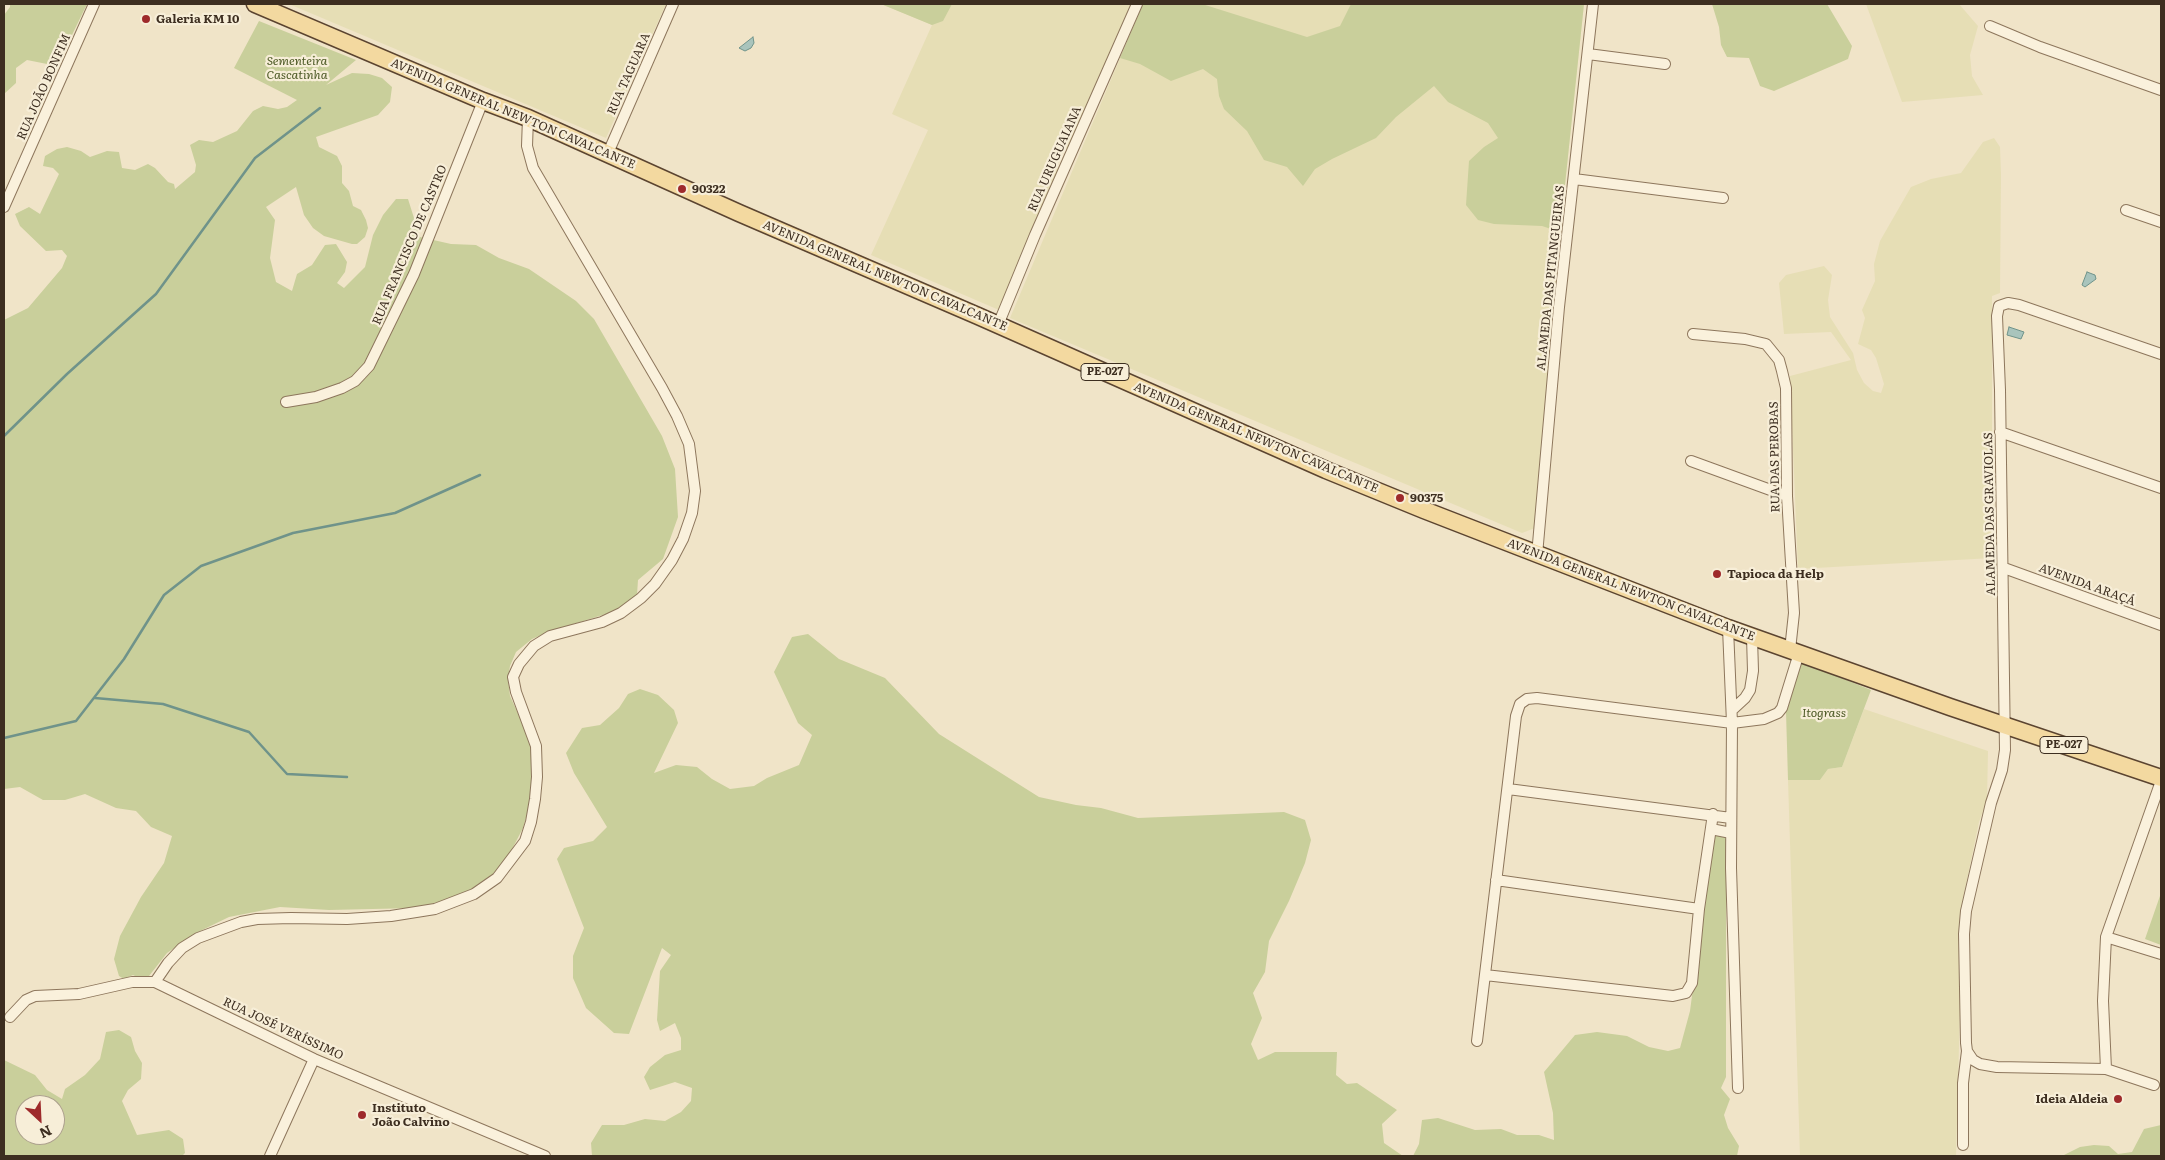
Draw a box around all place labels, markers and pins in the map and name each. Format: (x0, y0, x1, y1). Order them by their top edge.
place label: Galeria KM 10 (156, 12, 239, 26)
marker: Galeria KM 10 (140, 13, 152, 25)
place label: 90322 (692, 182, 725, 196)
marker: 90322 (676, 183, 688, 195)
place label: 90375 (1410, 491, 1443, 505)
marker: 90375 (1394, 492, 1406, 504)
place label: Tapioca da Help (1727, 567, 1824, 581)
marker: Tapioca da Help (1711, 568, 1723, 580)
place label: Ideia Aldeia (2035, 1092, 2108, 1106)
marker: Ideia Aldeia (2112, 1093, 2124, 1105)
place label: Instituto João Calvino (372, 1101, 450, 1129)
marker: Instituto João Calvino (356, 1109, 368, 1121)

